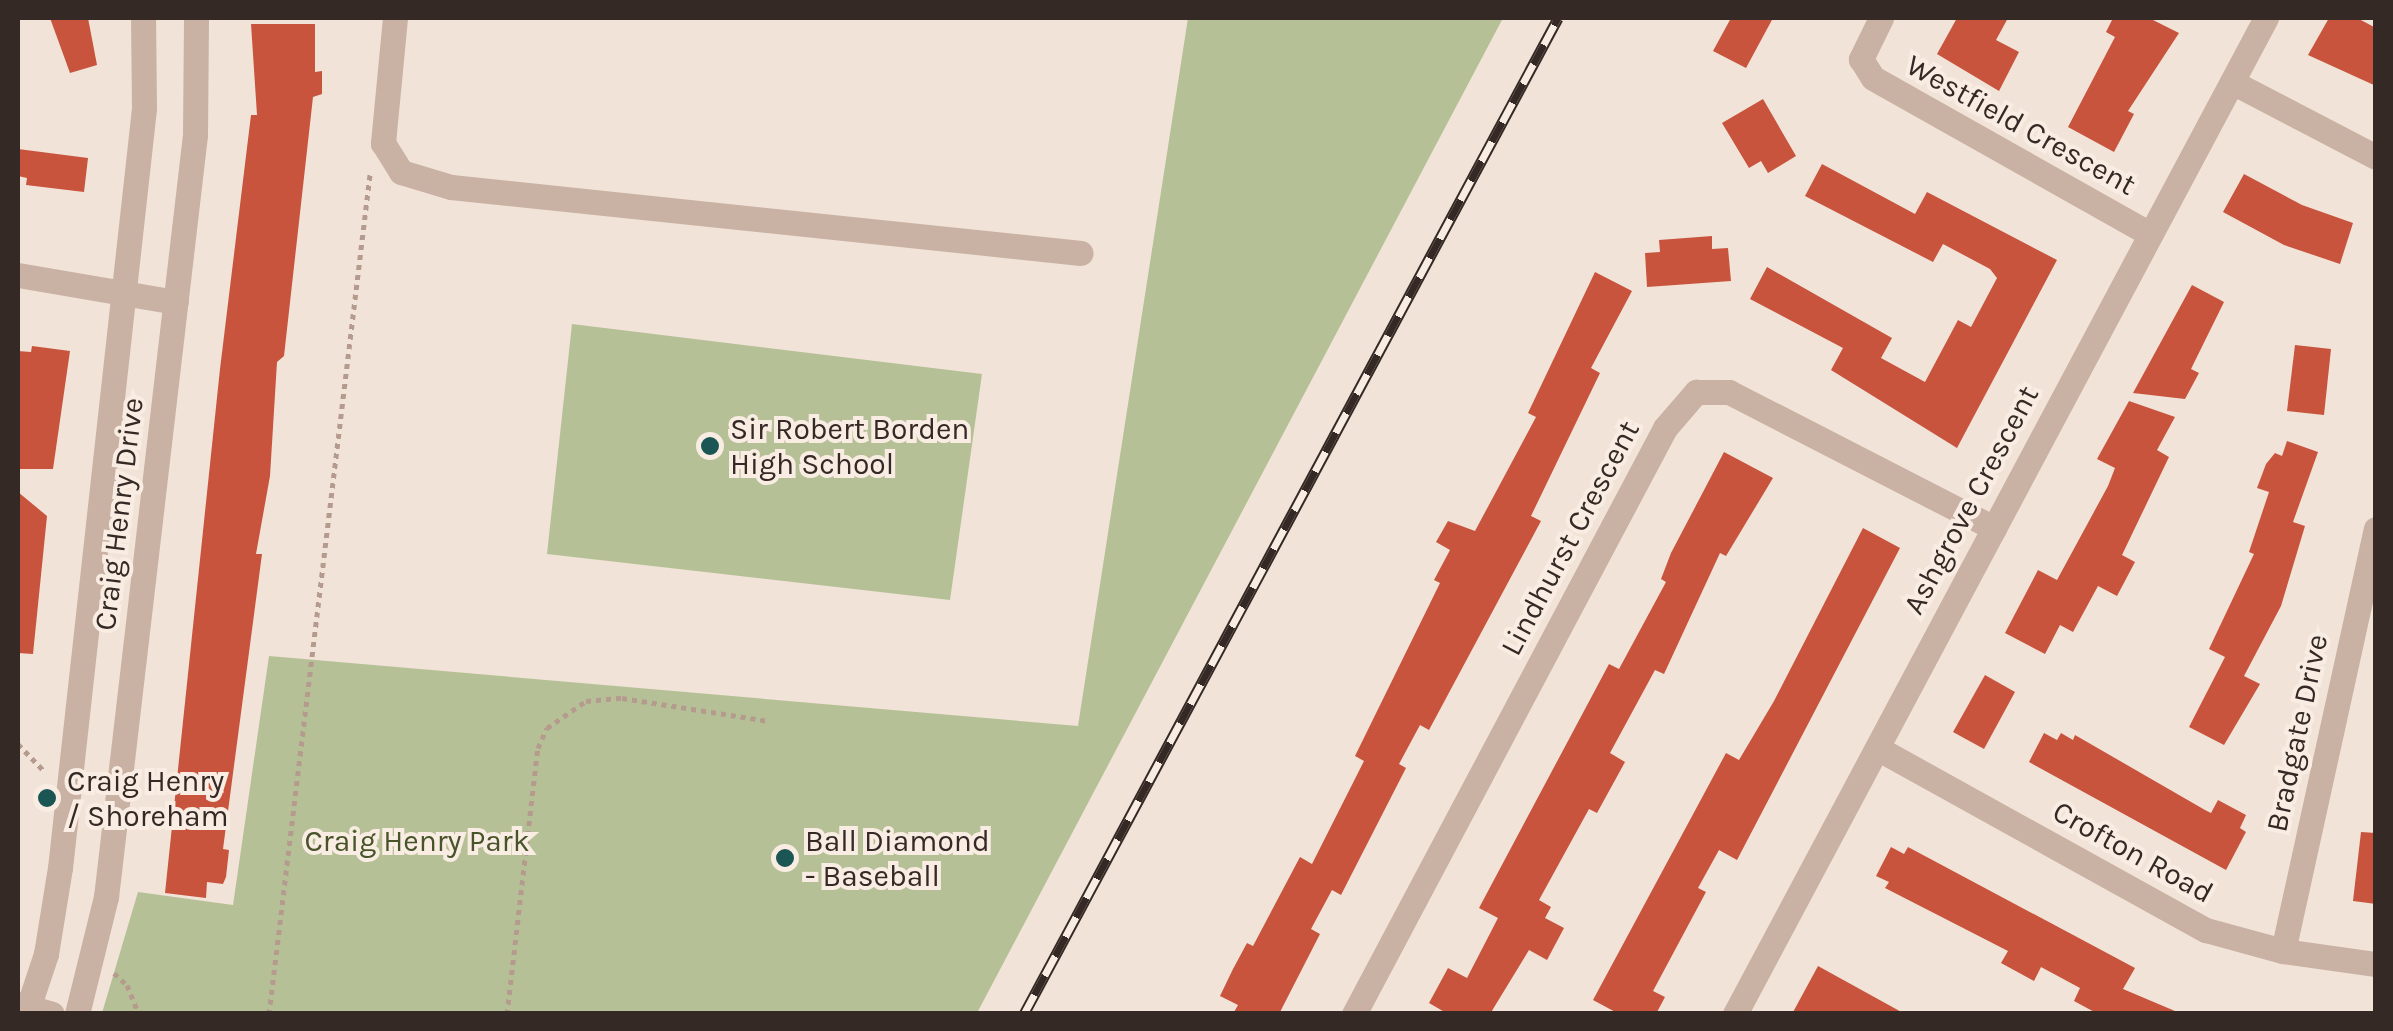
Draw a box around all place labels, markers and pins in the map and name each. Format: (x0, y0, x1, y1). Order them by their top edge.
place label: Sir Robert Borden High School (730, 411, 969, 482)
marker: Sir Robert Borden High School (699, 435, 721, 457)
place label: Craig Henry / Shoreham (67, 763, 229, 834)
marker: Craig Henry / Shoreham (36, 787, 58, 809)
place label: Ball Diamond - Baseball (805, 823, 990, 894)
marker: Ball Diamond - Baseball (774, 847, 796, 869)

